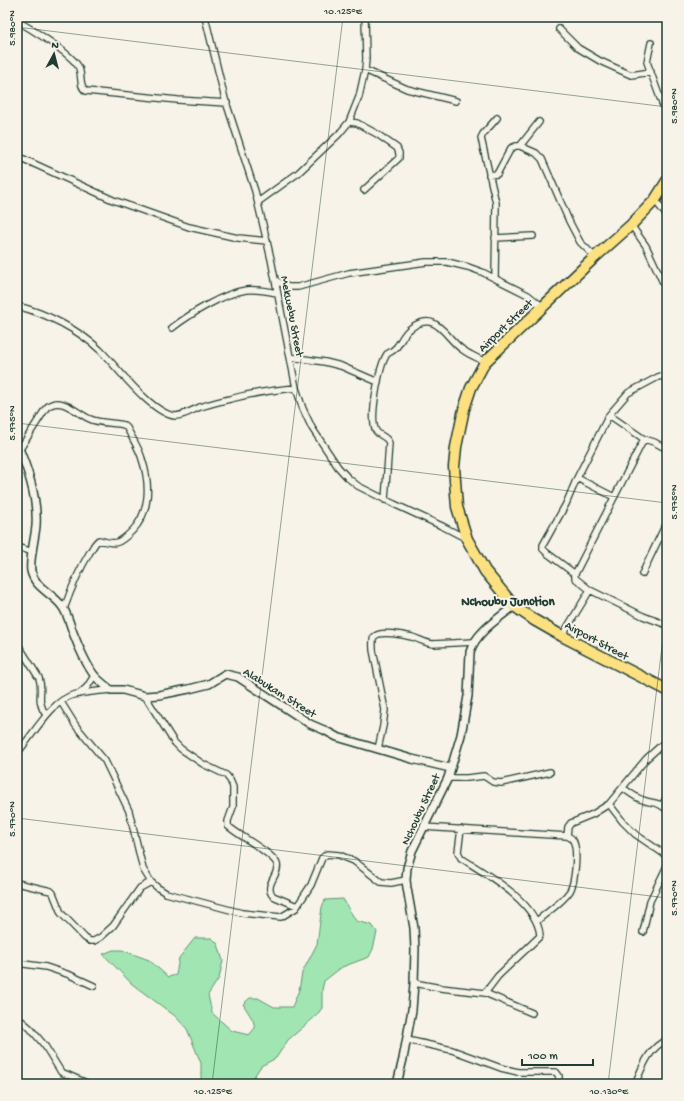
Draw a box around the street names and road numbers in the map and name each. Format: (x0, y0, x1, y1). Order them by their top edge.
street label: Mekwebu Street (276, 275, 306, 359)
street label: Airport Street (476, 296, 537, 356)
street label: Airport Street (562, 619, 631, 665)
street label: Alabukam Street (240, 666, 319, 722)
street label: Nchoubu Street (399, 771, 445, 848)

